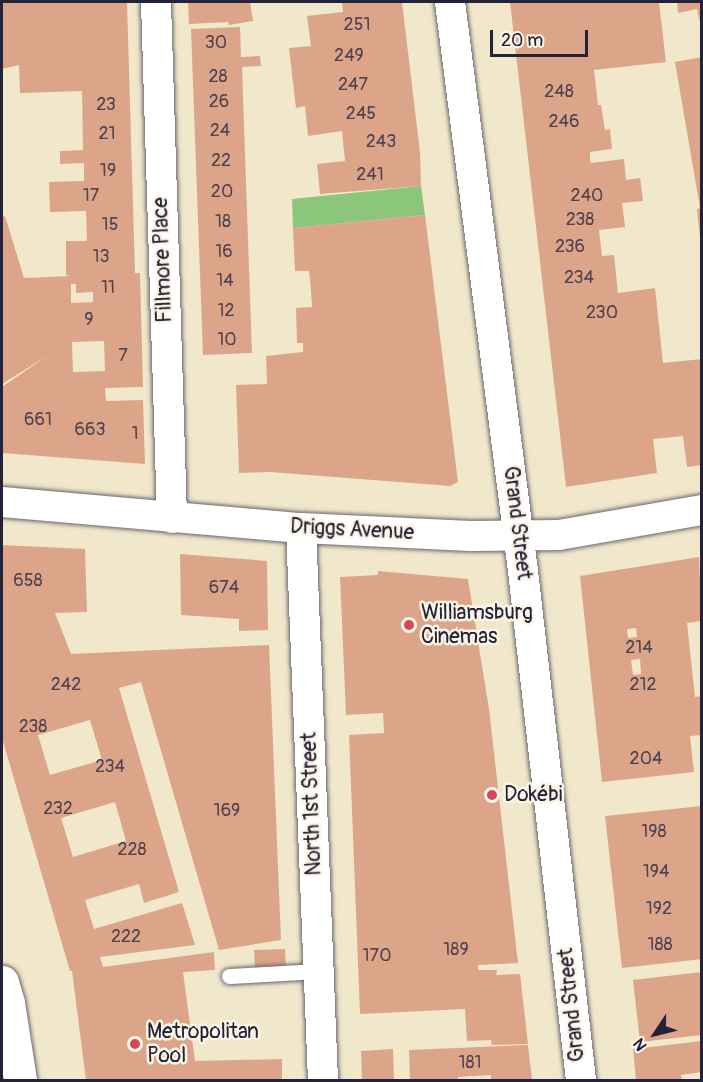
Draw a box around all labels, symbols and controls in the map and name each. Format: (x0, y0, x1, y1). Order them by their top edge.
house number: 251 (344, 14, 370, 36)
scale bar (493, 18, 590, 56)
text: 20 m (501, 29, 543, 52)
house number: 30 (205, 32, 227, 54)
house number: 249 (334, 45, 364, 67)
house number: 28 (208, 66, 228, 88)
house number: 247 (338, 74, 368, 96)
house number: 248 (544, 81, 574, 103)
house number: 26 (209, 91, 229, 113)
house number: 23 (96, 94, 116, 116)
house number: 245 (346, 103, 376, 125)
house number: 246 (549, 111, 579, 133)
house number: 24 (210, 120, 230, 142)
house number: 21 (98, 123, 116, 145)
house number: 243 (366, 131, 396, 153)
house number: 22 (211, 150, 231, 172)
house number: 19 (100, 160, 116, 182)
house number: 241 (356, 164, 384, 186)
house number: 20 (211, 181, 233, 203)
house number: 17 (83, 185, 99, 207)
house number: 240 (571, 185, 603, 207)
street label: Fillmore Place (148, 197, 178, 323)
house number: 238 (566, 209, 594, 231)
house number: 18 (215, 211, 231, 233)
house number: 15 (102, 214, 118, 236)
house number: 236 (555, 236, 585, 258)
house number: 16 (215, 241, 233, 263)
house number: 13 (92, 246, 110, 268)
house number: 234 (564, 267, 594, 289)
house number: 14 (216, 270, 234, 292)
house number: 11 (101, 277, 115, 299)
house number: 12 (217, 300, 235, 322)
house number: 230 (586, 302, 618, 324)
house number: 9 (84, 309, 94, 331)
house number: 10 (217, 329, 237, 351)
house number: 7 (118, 345, 128, 367)
house number: 661 (24, 409, 52, 431)
house number: 663 (75, 419, 105, 441)
house number: 1 (131, 423, 139, 445)
street label: Grand Street (498, 465, 536, 581)
street label: Driggs Avenue (289, 514, 415, 546)
house number: 658 (13, 570, 43, 592)
house number: 674 (209, 577, 239, 599)
place label: Williamsburg Cinemas (421, 600, 533, 650)
marker: Williamsburg Cinemas (402, 618, 416, 632)
house number: 214 (625, 637, 653, 659)
house number: 242 (51, 674, 81, 696)
house number: 212 (629, 674, 657, 696)
house number: 238 (19, 716, 47, 738)
street label: North 1st Street (297, 732, 327, 876)
house number: 204 (630, 748, 662, 770)
house number: 234 (95, 756, 125, 778)
place label: Dokébi (504, 782, 562, 808)
marker: Dokébi (485, 788, 499, 802)
house number: 232 (43, 798, 73, 820)
house number: 169 (214, 800, 240, 822)
house number: 198 (641, 821, 667, 843)
house number: 228 (117, 839, 147, 861)
house number: 194 (643, 861, 669, 883)
house number: 192 (646, 898, 672, 920)
house number: 222 (111, 926, 141, 948)
house number: 188 (647, 934, 673, 956)
house number: 189 (443, 939, 469, 961)
house number: 170 (363, 945, 391, 967)
street label: Grand Street (553, 947, 591, 1063)
north arrow (625, 1004, 685, 1064)
place label: Metropolitan Pool (147, 1019, 259, 1069)
text: N (629, 1034, 652, 1055)
marker: Metropolitan Pool (128, 1037, 142, 1051)
house number: 181 (458, 1052, 482, 1074)

